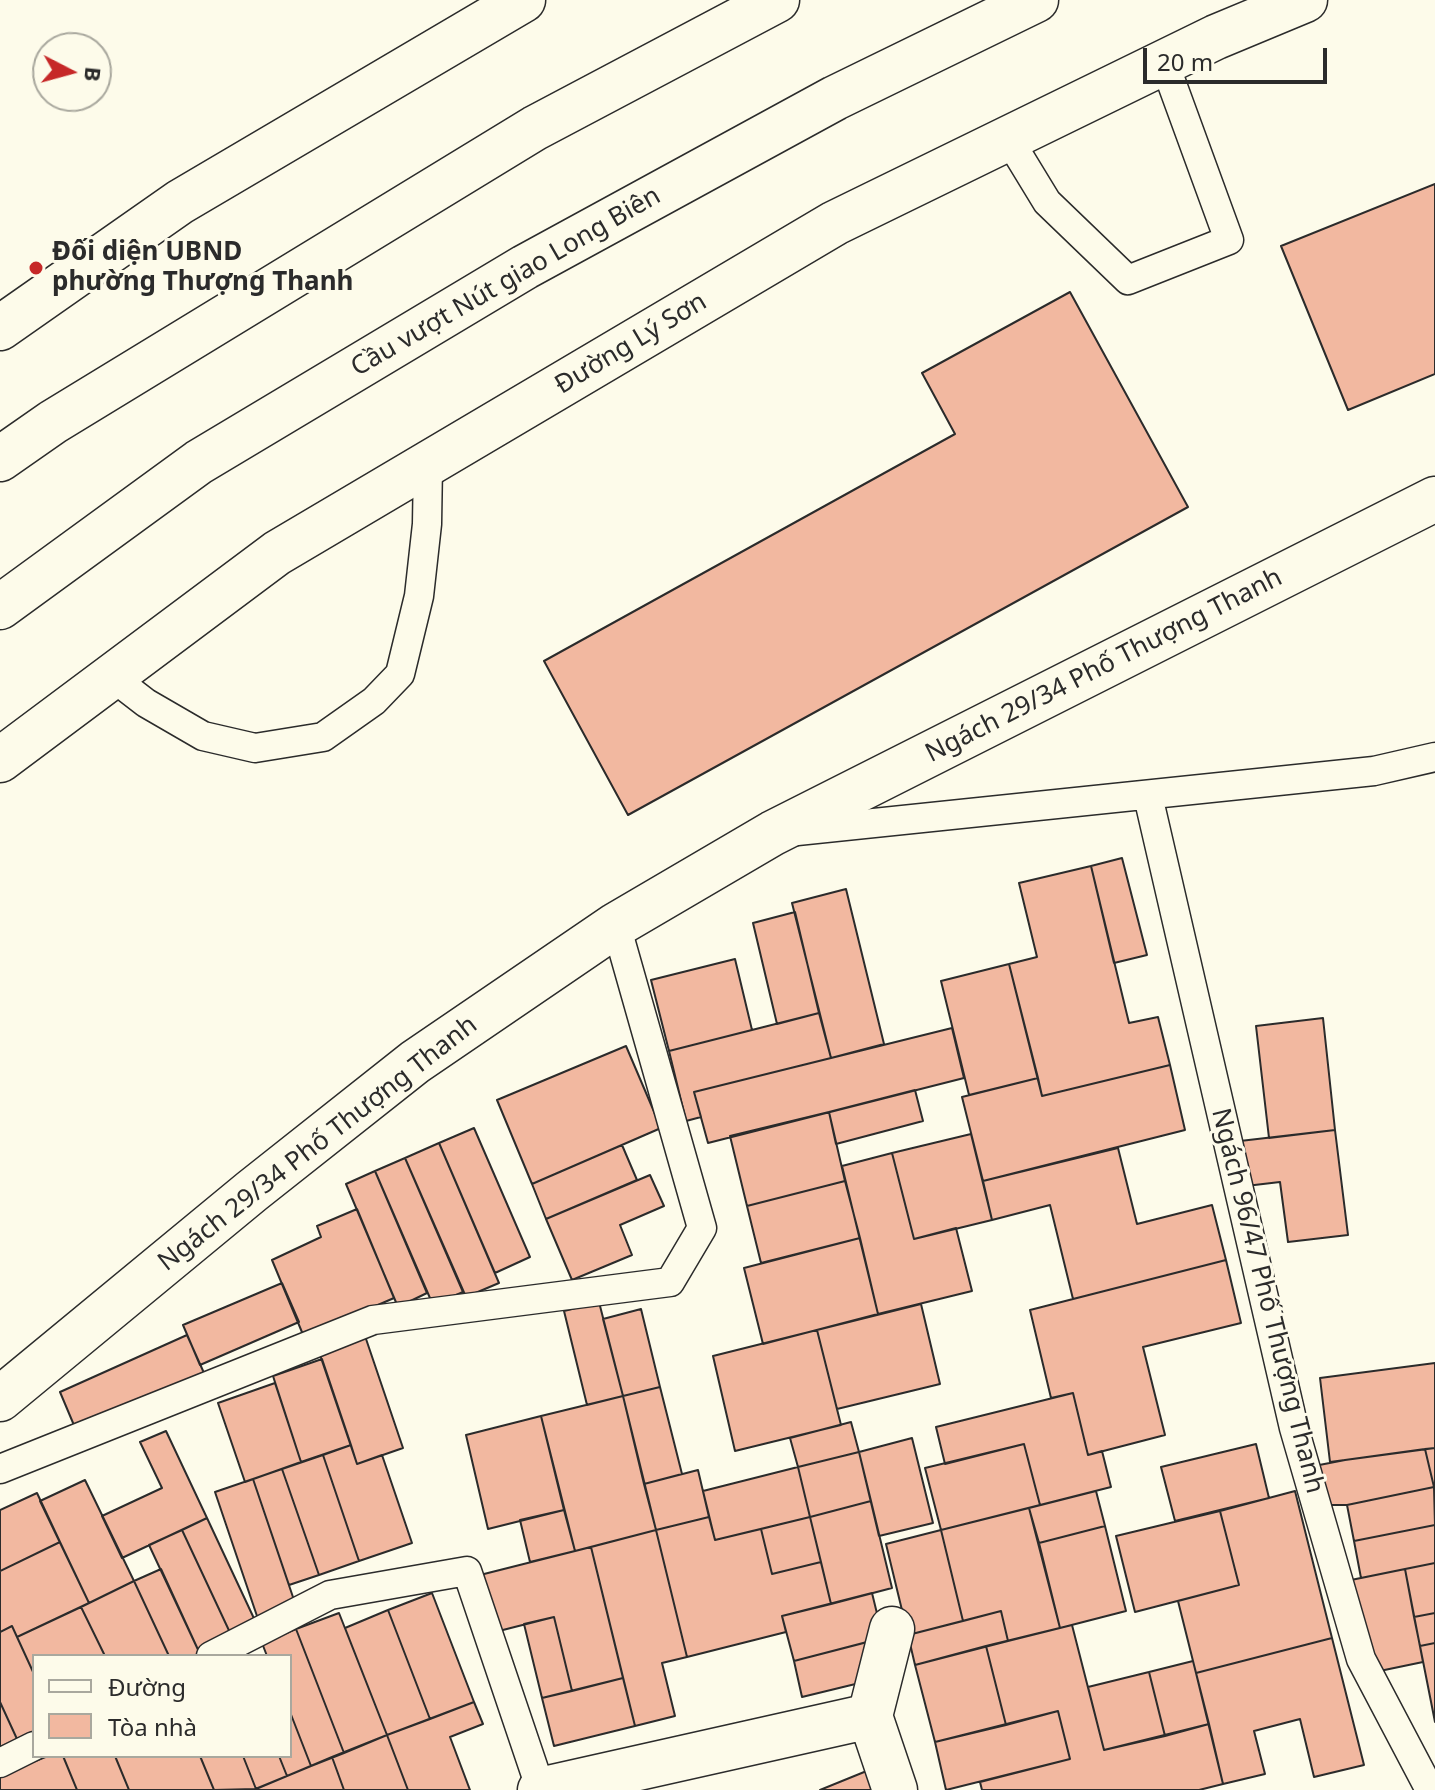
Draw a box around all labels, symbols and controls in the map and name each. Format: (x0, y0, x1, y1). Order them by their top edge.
north arrow (32, 32, 112, 112)
scale bar (1147, 32, 1331, 82)
text: 20 m (1157, 45, 1213, 78)
text: B (78, 65, 110, 83)
street label: Cầu vượt Nút giao Long Biên (346, 180, 666, 384)
place label: Đối diện UBND phường Thượng Thanh (52, 237, 353, 298)
marker: Đối diện UBND phường Thượng Thanh (27, 259, 45, 277)
street label: Đường Lý Sơn (550, 287, 712, 401)
street label: Ngách 29/34 Phố Thượng Thanh (921, 562, 1287, 770)
street label: Ngách 29/34 Phố Thượng Thanh (152, 1010, 484, 1278)
street label: Ngách 96/47 Phố Thượng Thanh (1204, 1105, 1330, 1497)
legend (32, 1654, 292, 1758)
text: Đường (108, 1670, 186, 1703)
text: Tòa nhà (108, 1710, 197, 1743)

